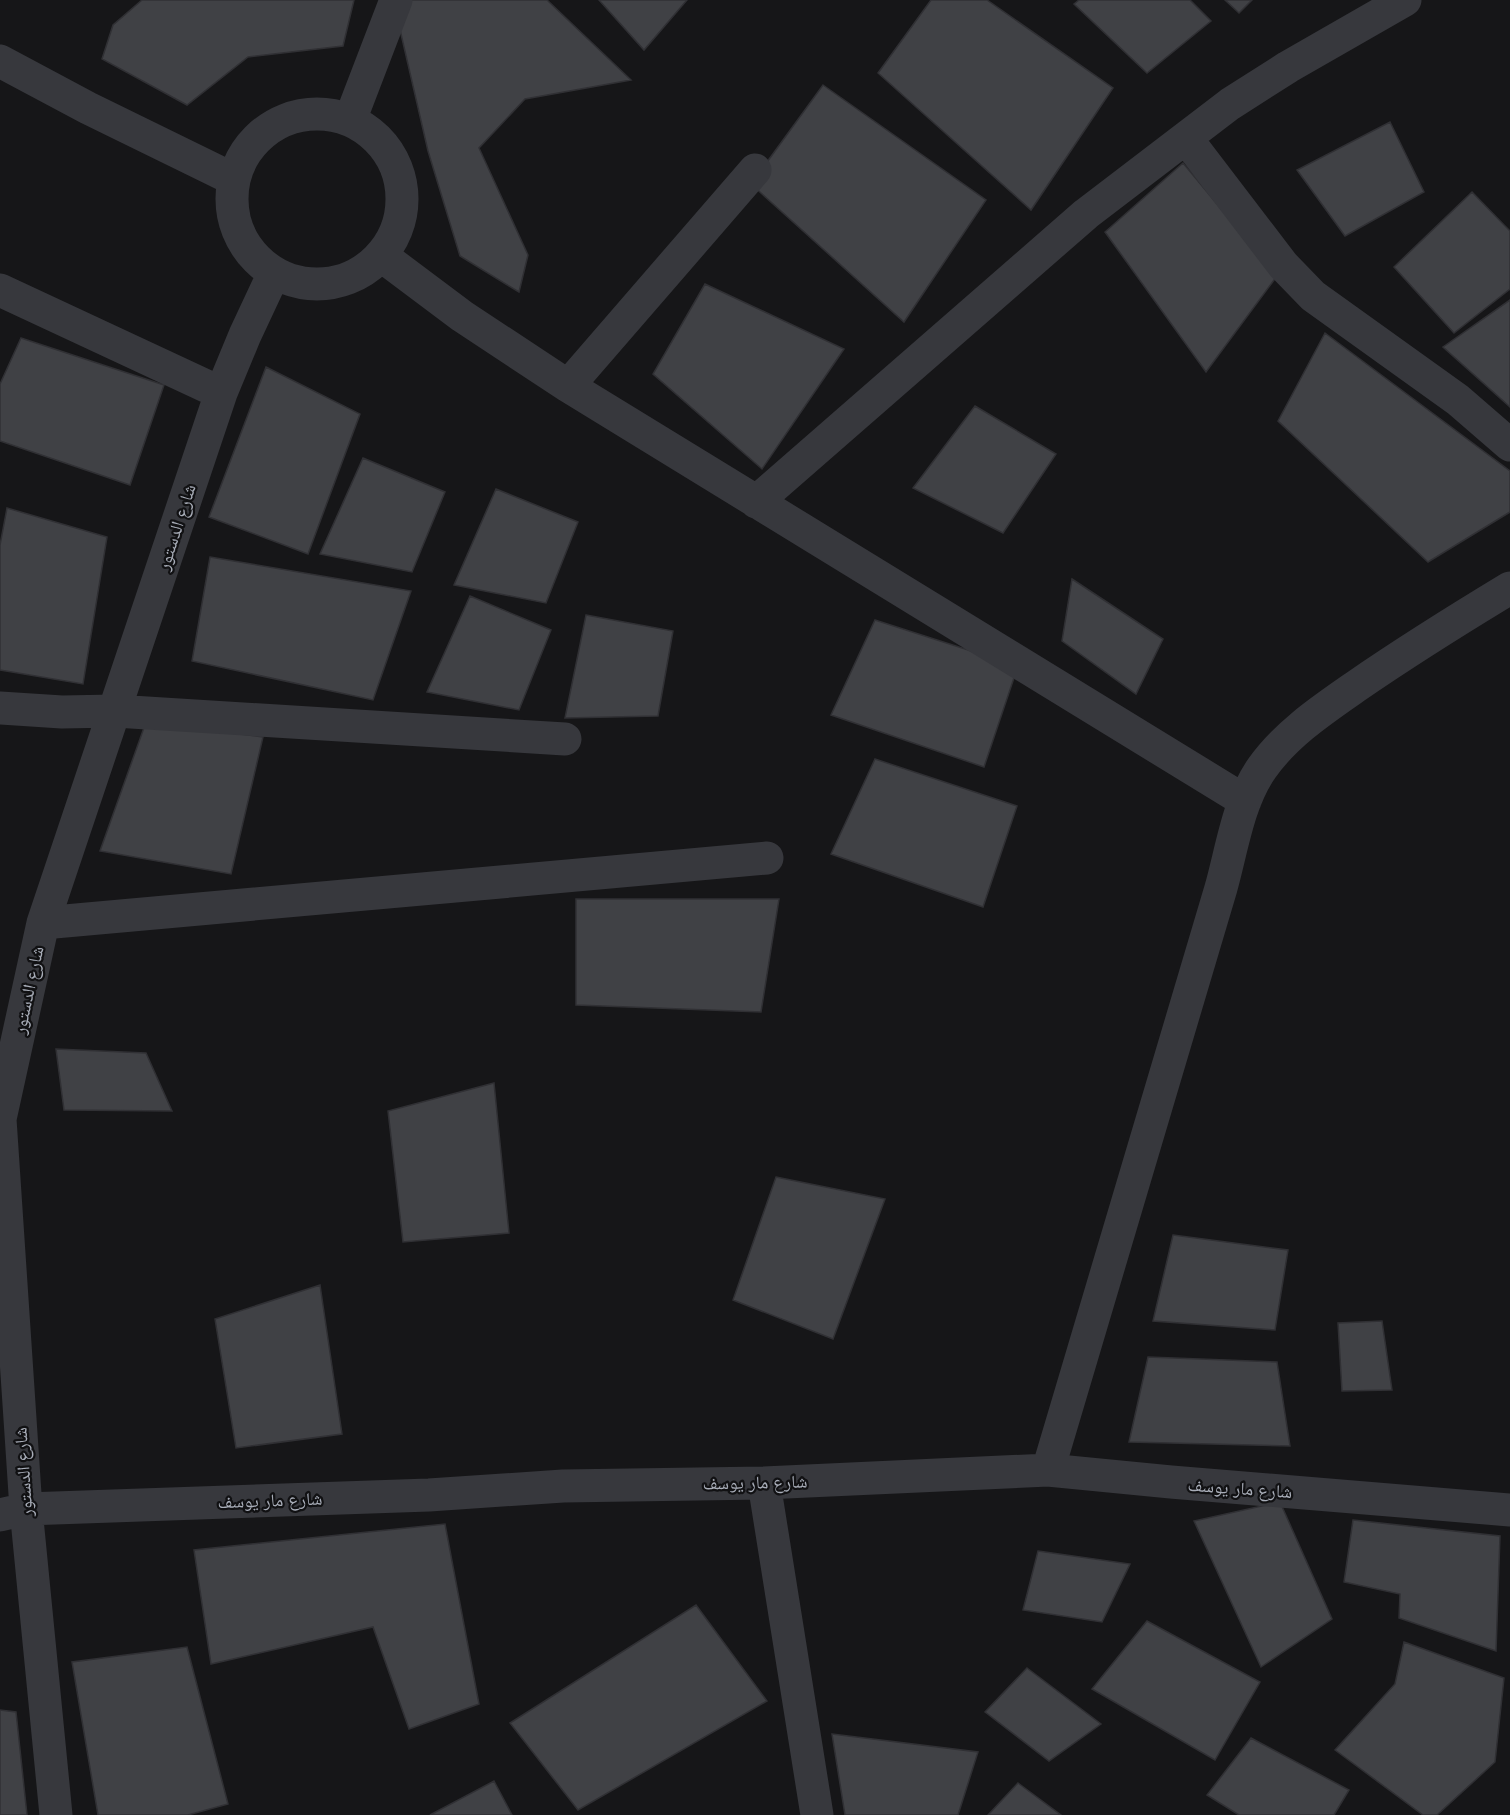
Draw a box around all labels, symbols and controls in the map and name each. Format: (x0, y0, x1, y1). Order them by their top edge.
street label: شارع الدستور (151, 481, 201, 574)
street label: شارع الدستور (7, 944, 49, 1037)
street label: شارع الدستور (8, 1427, 38, 1518)
street label: شارع مار يوسف (702, 1470, 808, 1494)
street label: شارع مار يوسف (1187, 1473, 1293, 1503)
street label: شارع مار يوسف (217, 1487, 323, 1513)

